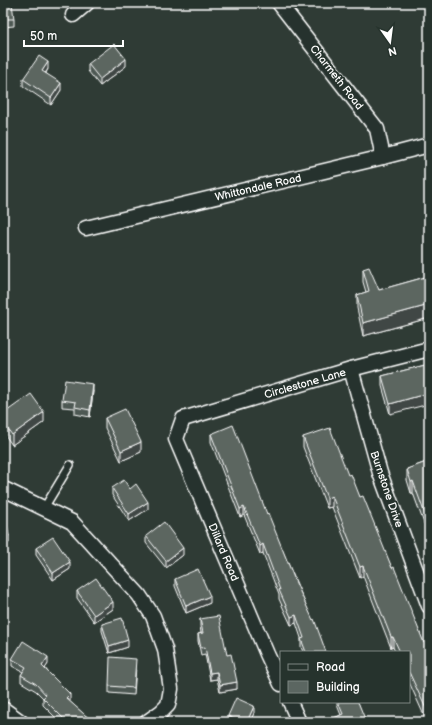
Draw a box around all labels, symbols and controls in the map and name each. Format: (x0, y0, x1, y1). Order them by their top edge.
scale bar (24, 22, 123, 48)
north arrow (370, 22, 410, 62)
text: 50 m (30, 29, 57, 44)
street label: Charmeth Road (307, 42, 366, 112)
text: N (387, 44, 398, 59)
street label: Whittondale Road (214, 171, 303, 204)
street label: Circlestone Lane (263, 365, 348, 401)
street label: Burnstone Drive (367, 449, 406, 530)
street label: Dillard Road (206, 521, 241, 583)
legend (280, 651, 410, 703)
text: Road (316, 660, 345, 675)
text: Building (316, 680, 360, 695)

